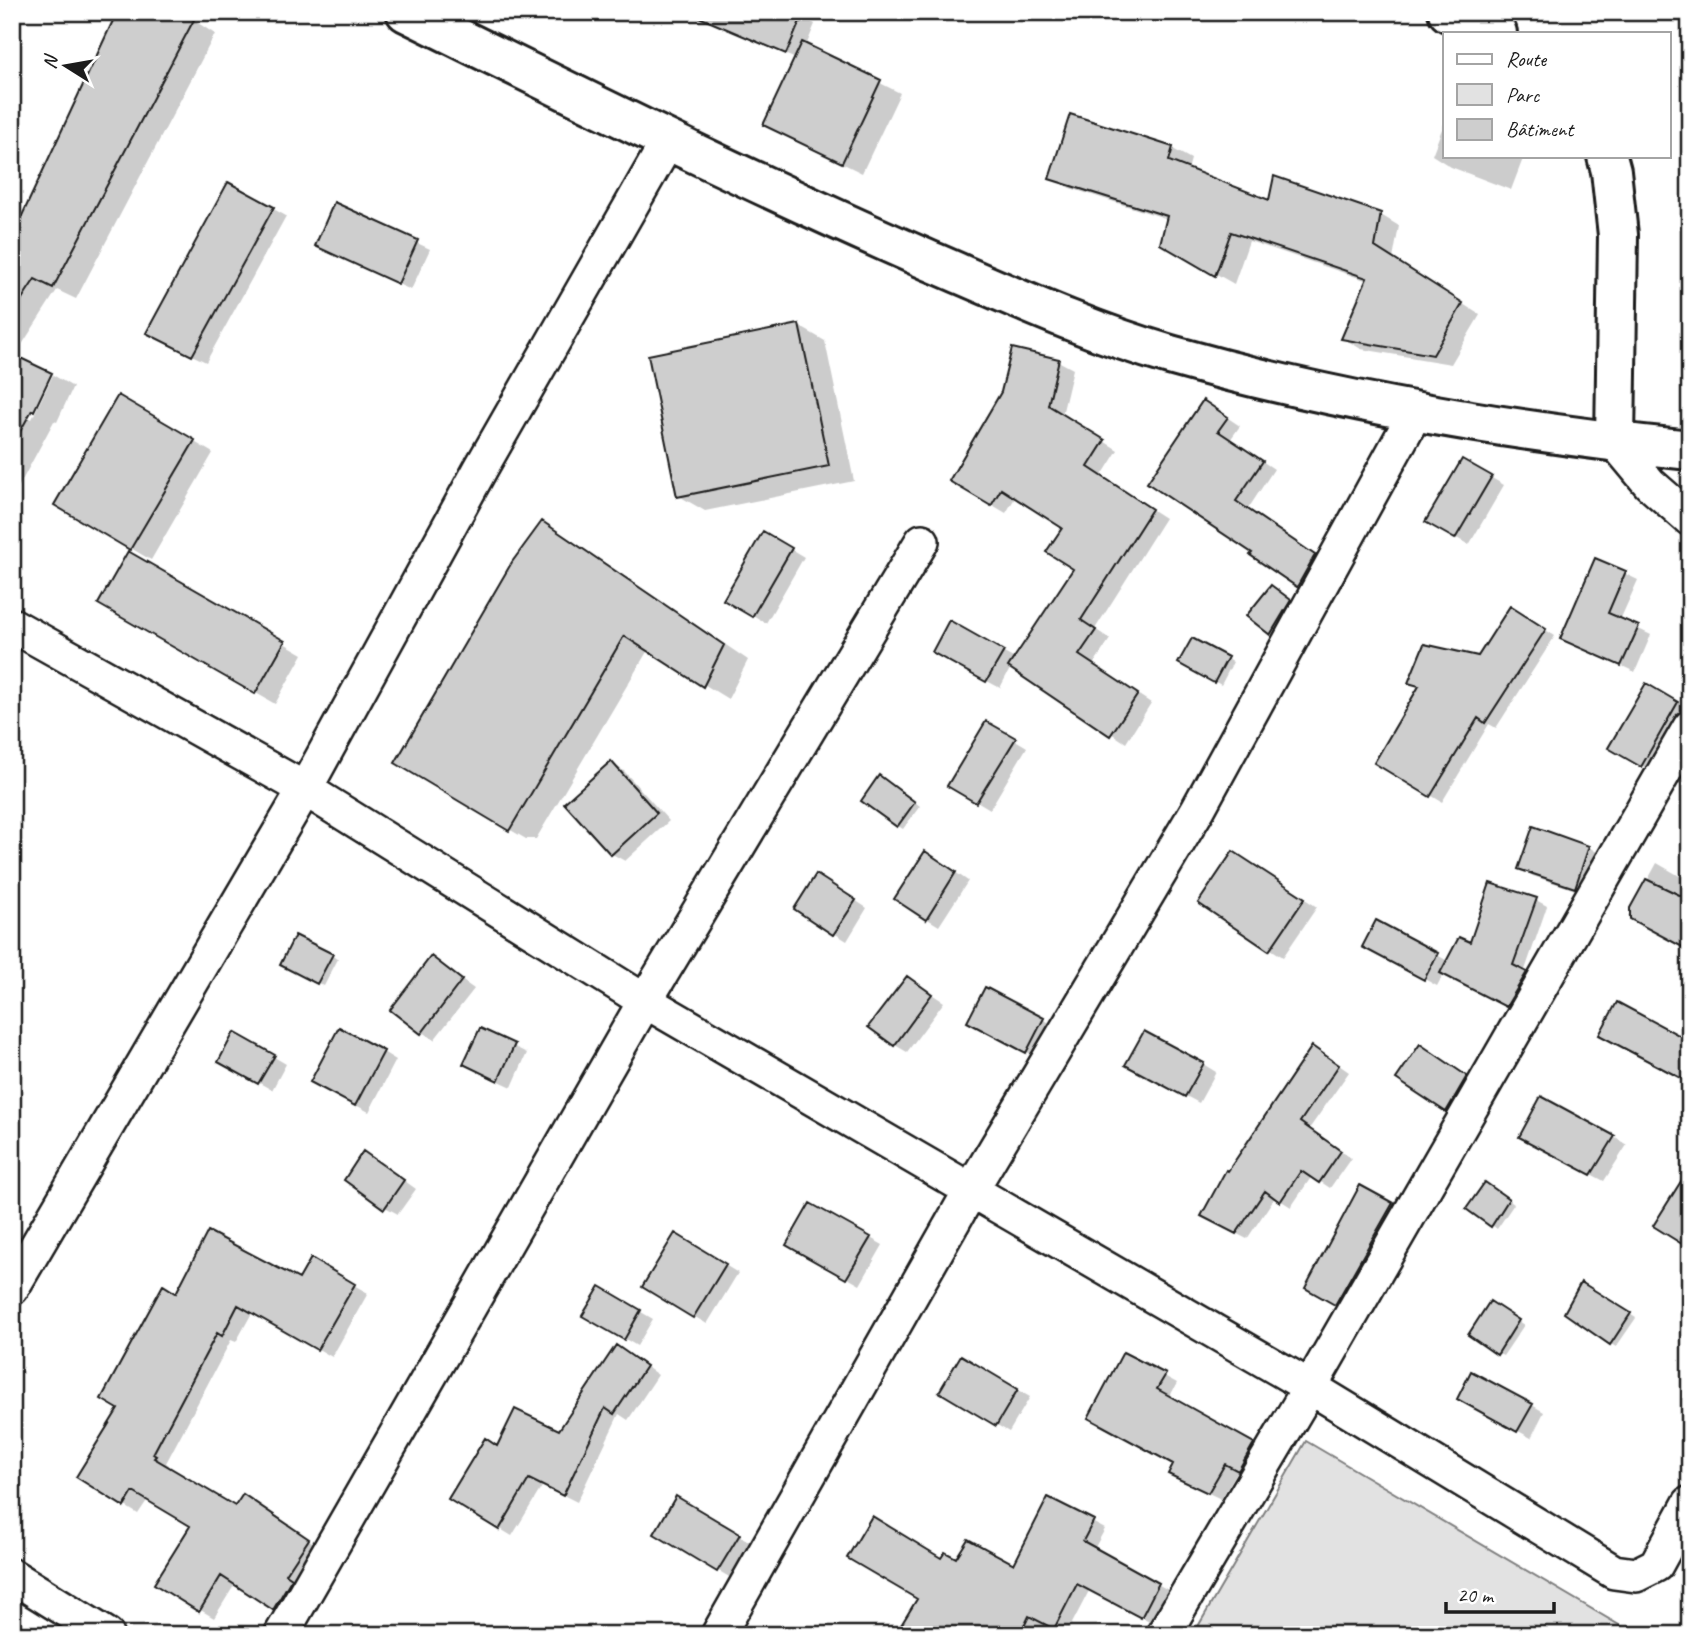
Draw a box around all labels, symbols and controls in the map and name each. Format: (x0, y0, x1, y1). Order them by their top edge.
north arrow (32, 32, 102, 102)
legend (1443, 32, 1670, 158)
text: Route (1506, 46, 1547, 72)
text: N (37, 52, 64, 71)
text: Parc (1506, 82, 1541, 108)
text: Bâtiment (1506, 116, 1575, 142)
scale bar (1446, 1570, 1555, 1614)
text: 20 m (1457, 1582, 1495, 1608)

